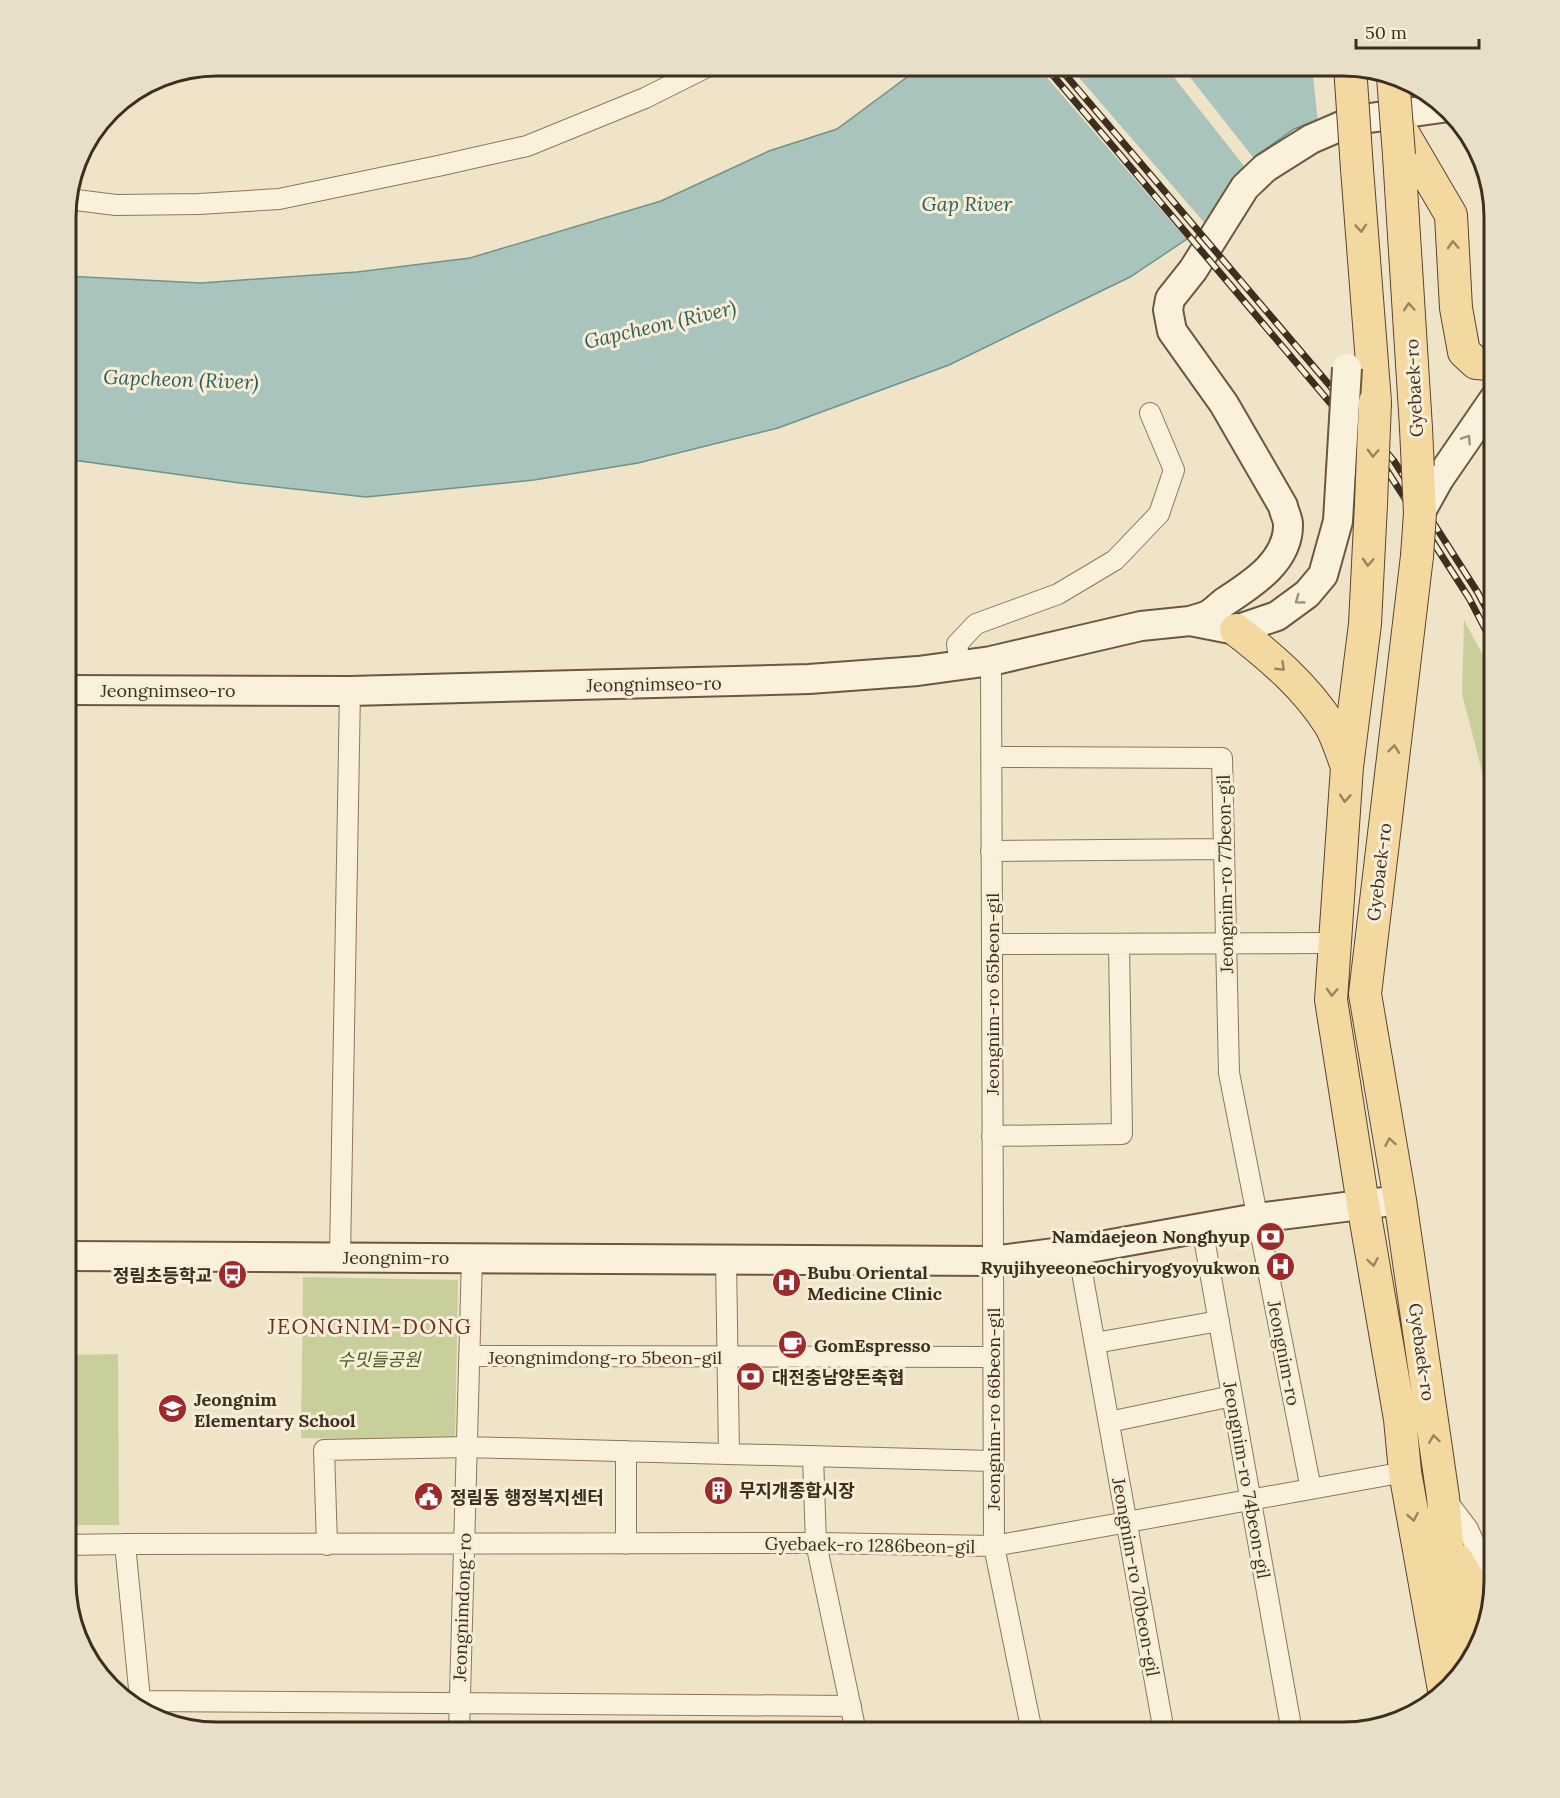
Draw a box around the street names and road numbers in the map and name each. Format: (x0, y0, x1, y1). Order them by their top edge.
street label: Gyebaek-ro (1400, 338, 1428, 438)
street label: Jeongnimseo-ro (585, 671, 722, 697)
street label: Jeongnimseo-ro (99, 679, 236, 702)
street label: Jeongnim-ro 77beon-gil (1212, 774, 1238, 975)
street label: Gyebaek-ro (1362, 822, 1396, 922)
street label: Jeongnim-ro 65beon-gil (981, 893, 1004, 1096)
street label: Jeongnim-ro (342, 1246, 449, 1269)
street label: Jeongnim-ro (1262, 1297, 1305, 1408)
street label: Gyebaek-ro (1404, 1302, 1440, 1402)
street label: Jeongnim-ro 66beon-gil (982, 1307, 1005, 1511)
street label: Jeongnimdong-ro 5beon-gil (487, 1346, 722, 1369)
street label: Jeongnim-ro 74beon-gil (1218, 1379, 1276, 1581)
street label: Jeongnim-ro 70beon-gil (1107, 1475, 1165, 1678)
street label: Jeongnimdong-ro (448, 1532, 476, 1683)
street label: Gyebaek-ro 1286beon-gil (764, 1532, 976, 1558)

